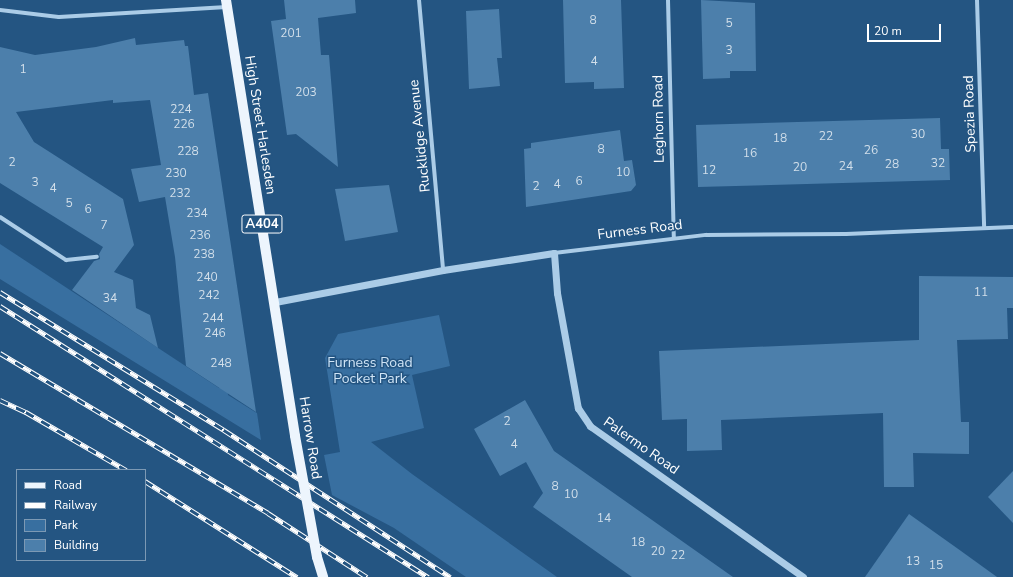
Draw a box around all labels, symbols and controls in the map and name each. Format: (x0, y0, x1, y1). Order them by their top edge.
house number: 8 (589, 14, 597, 28)
scale bar (869, 16, 943, 42)
house number: 5 (725, 17, 733, 31)
text: 20 m (874, 23, 902, 39)
house number: 201 (280, 27, 302, 41)
house number: 3 (725, 44, 733, 58)
street label: High Street Harlesden (241, 54, 279, 196)
house number: 4 (590, 55, 598, 69)
house number: 1 (19, 63, 27, 77)
street label: Leghorn Road (650, 75, 668, 163)
street label: Spezia Road (960, 75, 980, 153)
street label: Rucklidge Avenue (406, 79, 434, 193)
house number: 203 (295, 86, 317, 100)
house number: 224 (170, 103, 192, 117)
house number: 226 (173, 118, 195, 132)
house number: 30 (911, 128, 925, 142)
house number: 22 (819, 130, 833, 144)
house number: 18 (773, 132, 787, 146)
house number: 8 (597, 143, 605, 157)
house number: 26 (864, 144, 878, 158)
house number: 228 (177, 145, 199, 159)
house number: 16 (743, 147, 757, 161)
house number: 2 (8, 156, 16, 170)
house number: 32 (931, 157, 945, 171)
house number: 28 (885, 158, 899, 172)
house number: 24 (839, 160, 853, 174)
house number: 20 (793, 161, 807, 175)
house number: 12 (702, 164, 716, 178)
house number: 10 (616, 166, 630, 180)
house number: 230 (165, 167, 187, 181)
house number: 6 (575, 175, 583, 189)
house number: 3 (31, 176, 39, 190)
house number: 4 (553, 178, 561, 192)
house number: 2 (532, 180, 540, 194)
house number: 4 (49, 182, 57, 196)
house number: 232 (169, 187, 191, 201)
house number: 5 (65, 197, 73, 211)
house number: 6 (84, 203, 92, 217)
house number: 234 (186, 207, 208, 221)
road number: A404 (241, 213, 283, 235)
street label: Furness Road (597, 216, 683, 244)
house number: 7 (100, 219, 108, 233)
house number: 236 (189, 229, 211, 243)
house number: 238 (193, 248, 215, 262)
house number: 240 (196, 271, 218, 285)
house number: 11 (974, 286, 988, 300)
house number: 242 (198, 289, 220, 303)
house number: 34 (103, 292, 117, 306)
house number: 244 (202, 312, 224, 326)
house number: 246 (204, 327, 226, 341)
park label: Furness Road Pocket Park (327, 355, 413, 388)
house number: 248 (210, 357, 232, 371)
street label: Harrow Road (295, 395, 325, 481)
street label: Palermo Road (600, 414, 682, 478)
house number: 2 (503, 415, 511, 429)
house number: 4 (510, 438, 518, 452)
legend (16, 469, 146, 561)
text: Road (54, 477, 82, 493)
house number: 8 (551, 480, 559, 494)
house number: 10 (564, 488, 578, 502)
text: Railway (54, 497, 97, 513)
house number: 14 (597, 512, 611, 526)
text: Park (54, 517, 78, 533)
house number: 18 (631, 536, 645, 550)
text: Building (54, 537, 99, 553)
house number: 20 (651, 545, 665, 559)
house number: 22 (671, 549, 685, 563)
house number: 13 (906, 555, 920, 569)
house number: 15 (929, 559, 943, 573)

